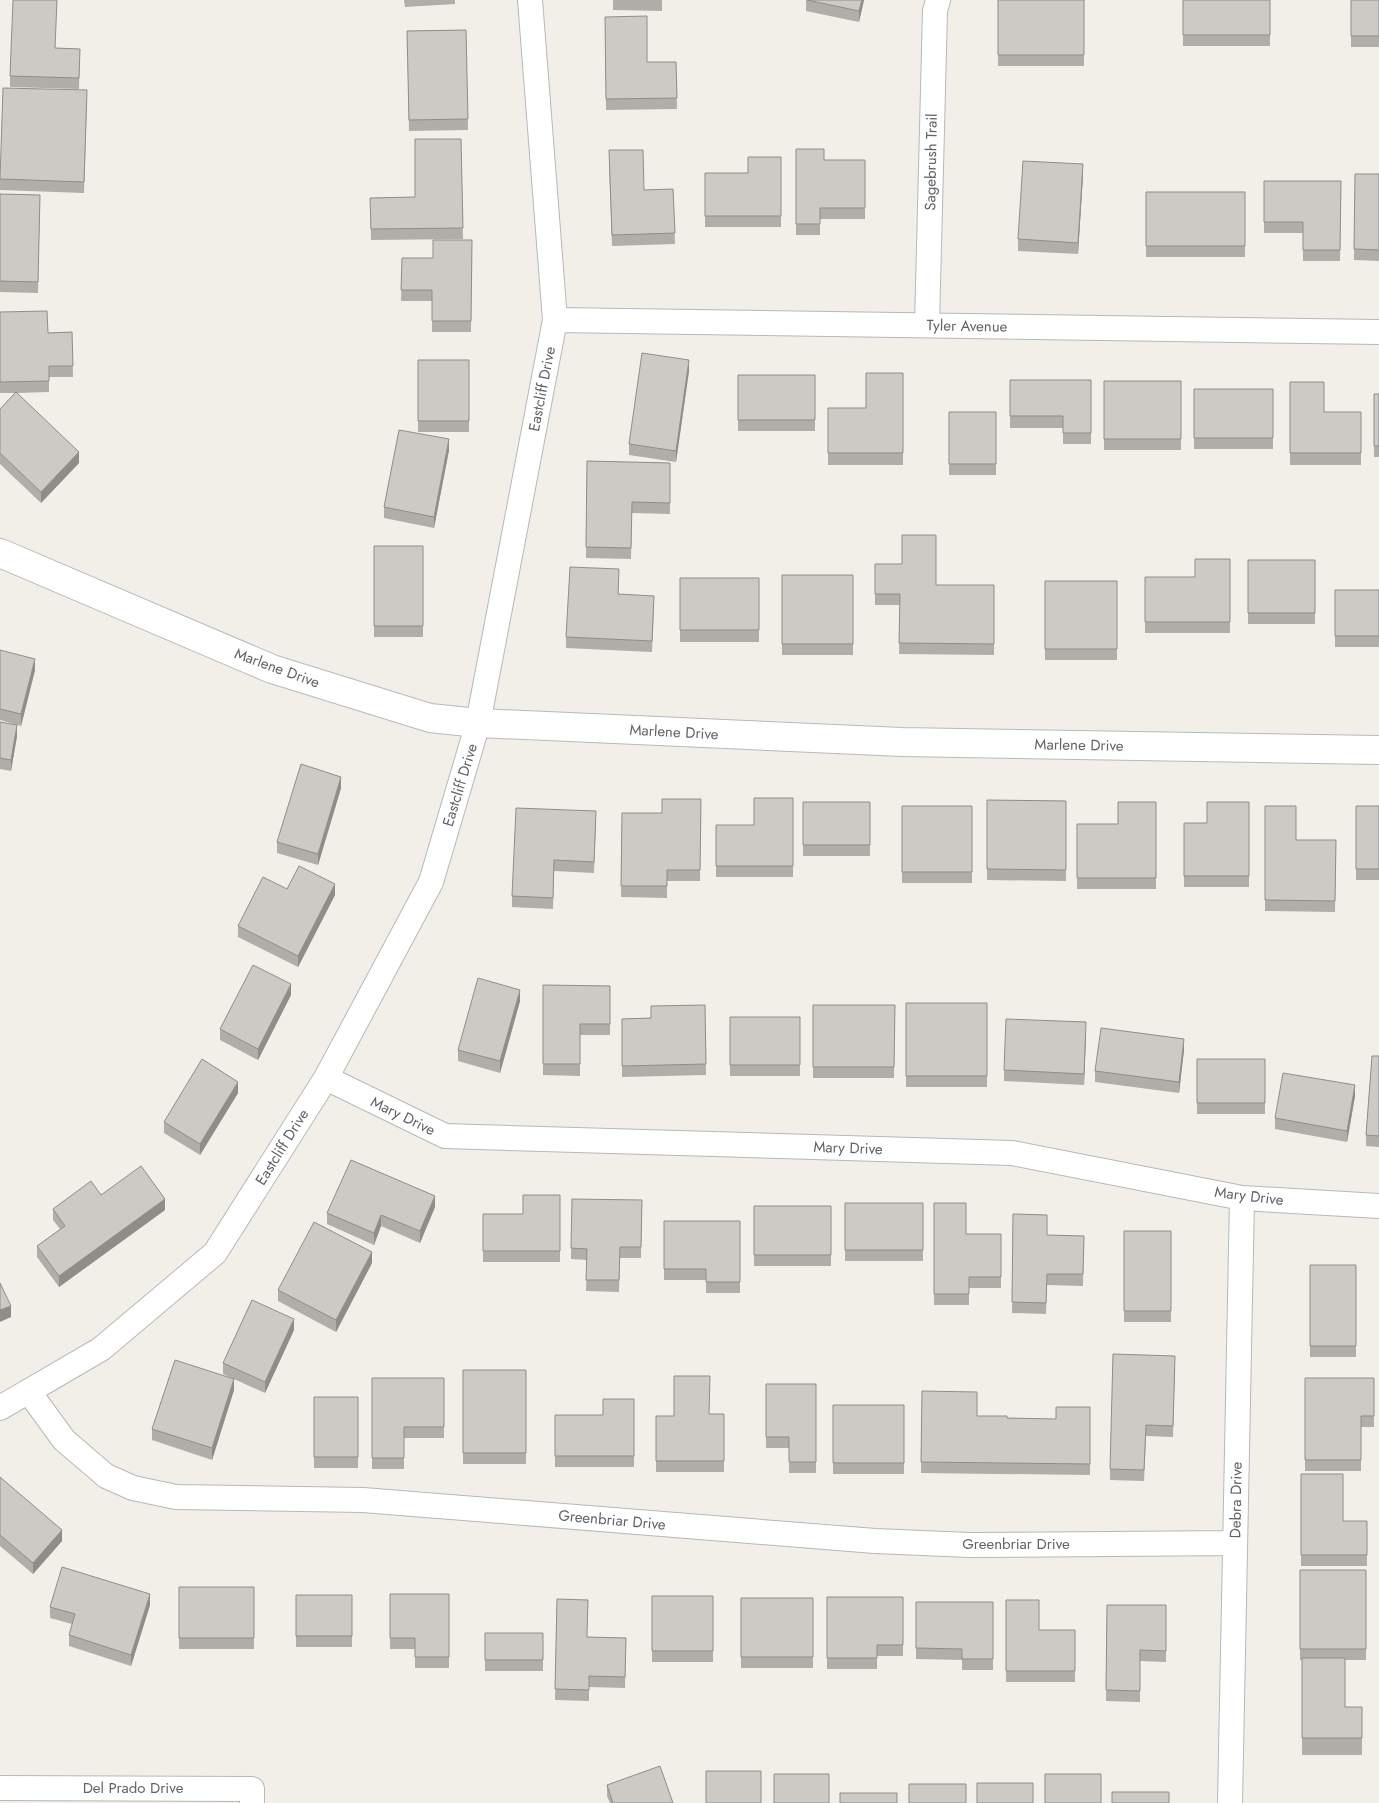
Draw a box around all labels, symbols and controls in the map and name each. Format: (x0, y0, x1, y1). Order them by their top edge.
street label: Sagebrush Trail (919, 113, 943, 211)
street label: Tyler Avenue (926, 314, 1008, 338)
street label: Eastcliff Drive (523, 344, 561, 433)
street label: Marlene Drive (231, 642, 323, 694)
street label: Marlene Drive (629, 719, 719, 745)
street label: Marlene Drive (1034, 733, 1124, 757)
street label: Eastcliff Drive (437, 740, 483, 829)
street label: Mary Drive (367, 1091, 439, 1141)
street label: Eastcliff Drive (250, 1104, 314, 1189)
street label: Mary Drive (813, 1136, 883, 1160)
street label: Mary Drive (1213, 1181, 1285, 1211)
street label: Debra Drive (1224, 1461, 1248, 1539)
street label: Greenbriar Drive (557, 1504, 667, 1536)
street label: Greenbriar Drive (962, 1533, 1070, 1555)
street label: Del Prado Drive (83, 1777, 184, 1799)

